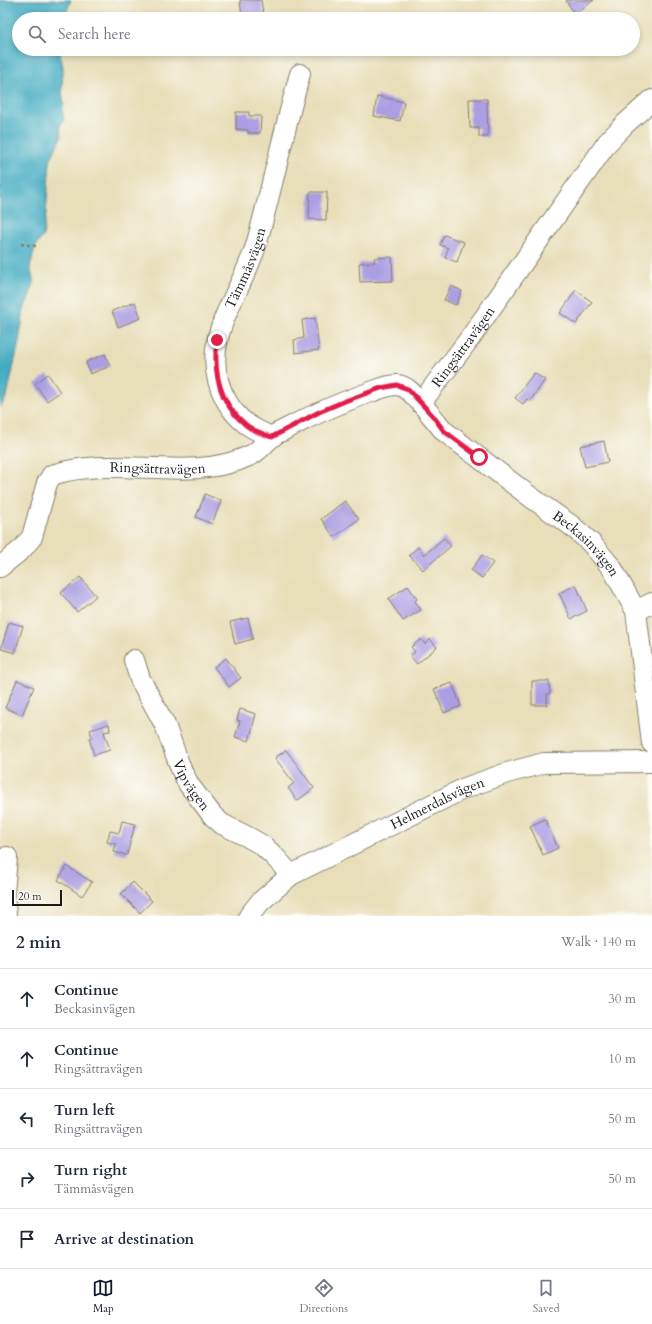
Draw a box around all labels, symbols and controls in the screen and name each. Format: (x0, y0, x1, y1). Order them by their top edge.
search box (12, 12, 640, 56)
icon: search (26, 23, 48, 45)
text: Search here (58, 24, 131, 44)
street label: Tämmåsvägen (220, 225, 270, 312)
street label: Ringsättravägen (427, 302, 499, 391)
route end (208, 331, 226, 349)
route start (470, 448, 488, 466)
street label: Ringsättravägen (110, 457, 206, 478)
street label: Beckasinvägen (549, 506, 624, 580)
street label: Vipvägen (169, 757, 215, 814)
street label: Helmerdalsvägen (387, 772, 487, 833)
scale bar (12, 888, 62, 907)
text: 20 m (18, 889, 42, 904)
text: 2 min (16, 931, 61, 954)
text: Walk · 140 m (561, 933, 636, 951)
text: Continue (54, 980, 119, 1000)
icon: ahead (16, 988, 38, 1010)
text: 30 m (608, 990, 636, 1008)
text: Beckasinvägen (54, 1000, 136, 1018)
text: Continue (54, 1040, 119, 1060)
icon: ahead (16, 1048, 38, 1070)
text: 10 m (608, 1050, 636, 1068)
text: Ringsättravägen (54, 1060, 143, 1078)
text: Turn left (54, 1100, 115, 1120)
icon: left (16, 1108, 38, 1130)
text: 50 m (608, 1110, 636, 1128)
text: Ringsättravägen (54, 1120, 143, 1138)
text: Turn right (54, 1160, 127, 1180)
icon: right (16, 1168, 38, 1190)
text: 50 m (608, 1170, 636, 1188)
text: Tämmåsvägen (54, 1180, 134, 1198)
icon: arrive (16, 1228, 38, 1250)
text: Arrive at destination (54, 1229, 194, 1249)
tab: Map (92, 1277, 114, 1316)
tab: Directions (299, 1277, 348, 1316)
tab: Saved (533, 1277, 560, 1316)

